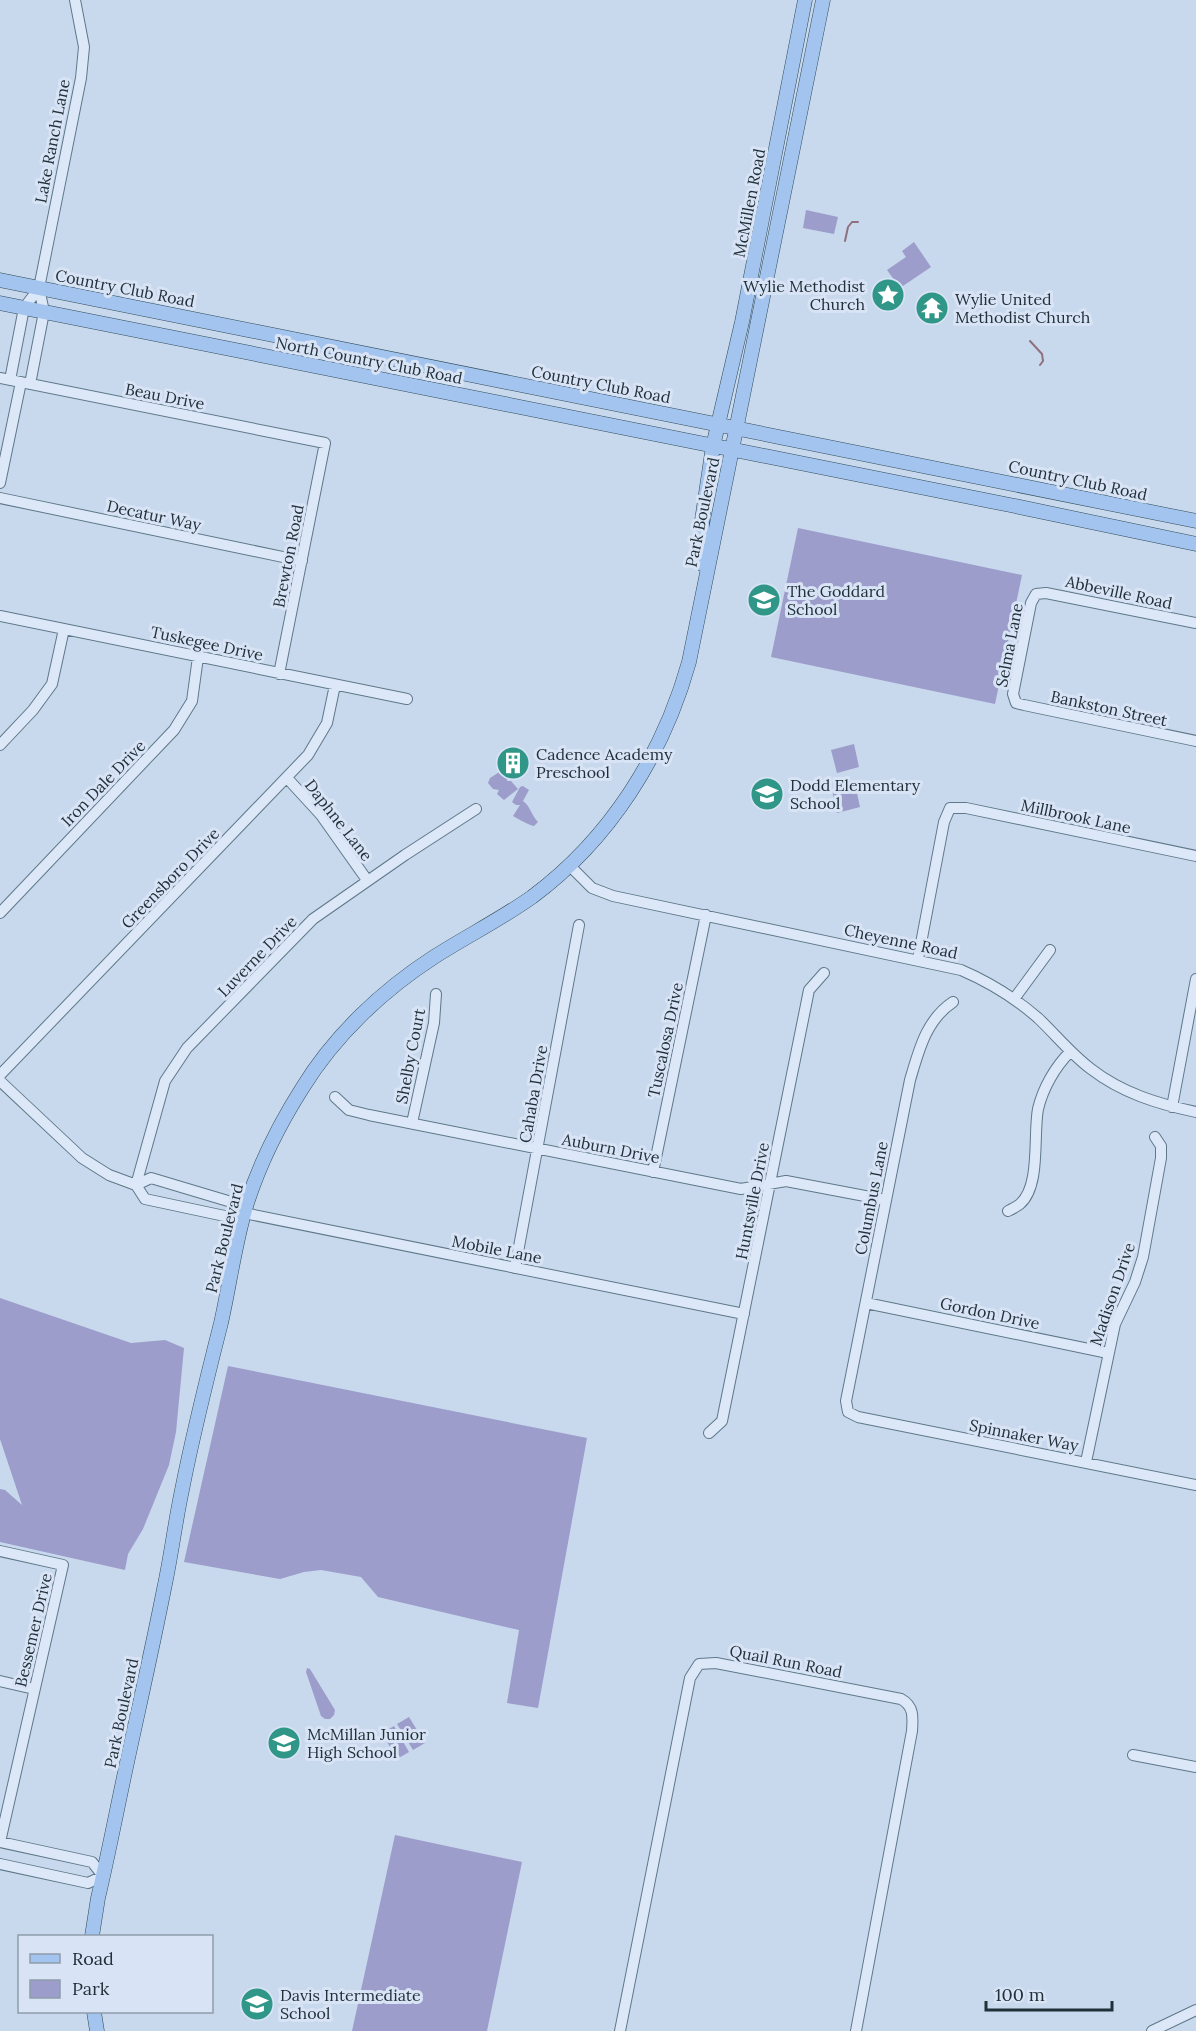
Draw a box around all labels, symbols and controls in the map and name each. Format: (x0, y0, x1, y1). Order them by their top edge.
street label: Lake Ranch Lane (30, 77, 74, 205)
street label: McMillen Road (729, 146, 769, 259)
street label: Country Club Road (54, 265, 197, 311)
place label: Wylie Methodist Church (743, 276, 866, 314)
place icon: Wylie Methodist Church (870, 277, 906, 313)
place label: Wylie United Methodist Church (955, 289, 1091, 327)
temple icon: Wylie United Methodist Church (914, 290, 950, 326)
street label: North Country Club Road (274, 332, 465, 388)
street label: Country Club Road (530, 361, 673, 407)
street label: Beau Drive (124, 379, 207, 414)
street label: Park Boulevard (681, 455, 724, 569)
street label: Country Club Road (1007, 456, 1150, 505)
street label: Decatur Way (105, 495, 203, 535)
street label: Brewton Road (268, 502, 308, 609)
street label: Abbeville Road (1063, 571, 1175, 613)
place label: The Goddard School (787, 581, 885, 619)
school or university icon: The Goddard School (746, 582, 782, 618)
street label: Selma Lane (991, 601, 1027, 689)
street label: Tuskegee Drive (149, 621, 265, 665)
street label: Bankston Street (1049, 686, 1170, 730)
street label: Iron Dale Drive (57, 735, 150, 830)
place label: Cadence Academy Preschool (536, 744, 673, 782)
building icon: Cadence Academy Preschool (495, 745, 531, 781)
street label: Daphne Lane (301, 775, 377, 865)
place label: Dodd Elementary School (790, 775, 921, 813)
school or university icon: Dodd Elementary School (749, 776, 785, 812)
street label: Millbrook Lane (1019, 795, 1133, 837)
street label: Greensboro Drive (117, 823, 223, 933)
street label: Luverne Drive (213, 911, 301, 1001)
street label: Cheyenne Road (842, 919, 960, 963)
street label: Tuscalosa Drive (643, 980, 687, 1099)
street label: Shelby Court (391, 1006, 429, 1105)
street label: Cahaba Drive (515, 1043, 552, 1145)
street label: Auburn Drive (559, 1129, 662, 1167)
street label: Columbus Lane (850, 1139, 892, 1257)
street label: Huntsville Drive (731, 1140, 773, 1261)
street label: Park Boulevard (201, 1181, 247, 1295)
street label: Mobile Lane (450, 1230, 544, 1268)
street label: Madison Drive (1085, 1240, 1139, 1348)
street label: Gordon Drive (938, 1293, 1042, 1333)
street label: Spinnaker Way (968, 1415, 1081, 1455)
street label: Bessemer Drive (10, 1571, 56, 1689)
street label: Quail Run Road (728, 1640, 844, 1682)
street label: Park Boulevard (100, 1656, 143, 1770)
place label: McMillan Junior High School (307, 1724, 426, 1762)
school or university icon: McMillan Junior High School (266, 1725, 302, 1761)
legend (18, 1935, 213, 2013)
text: Road (72, 1947, 114, 1970)
scale bar (986, 1974, 1112, 2012)
text: Park (72, 1977, 110, 2000)
text: 100 m (995, 1983, 1045, 2006)
place label: Davis Intermediate School (280, 1985, 421, 2023)
school or university icon: Davis Intermediate School (239, 1986, 275, 2022)

